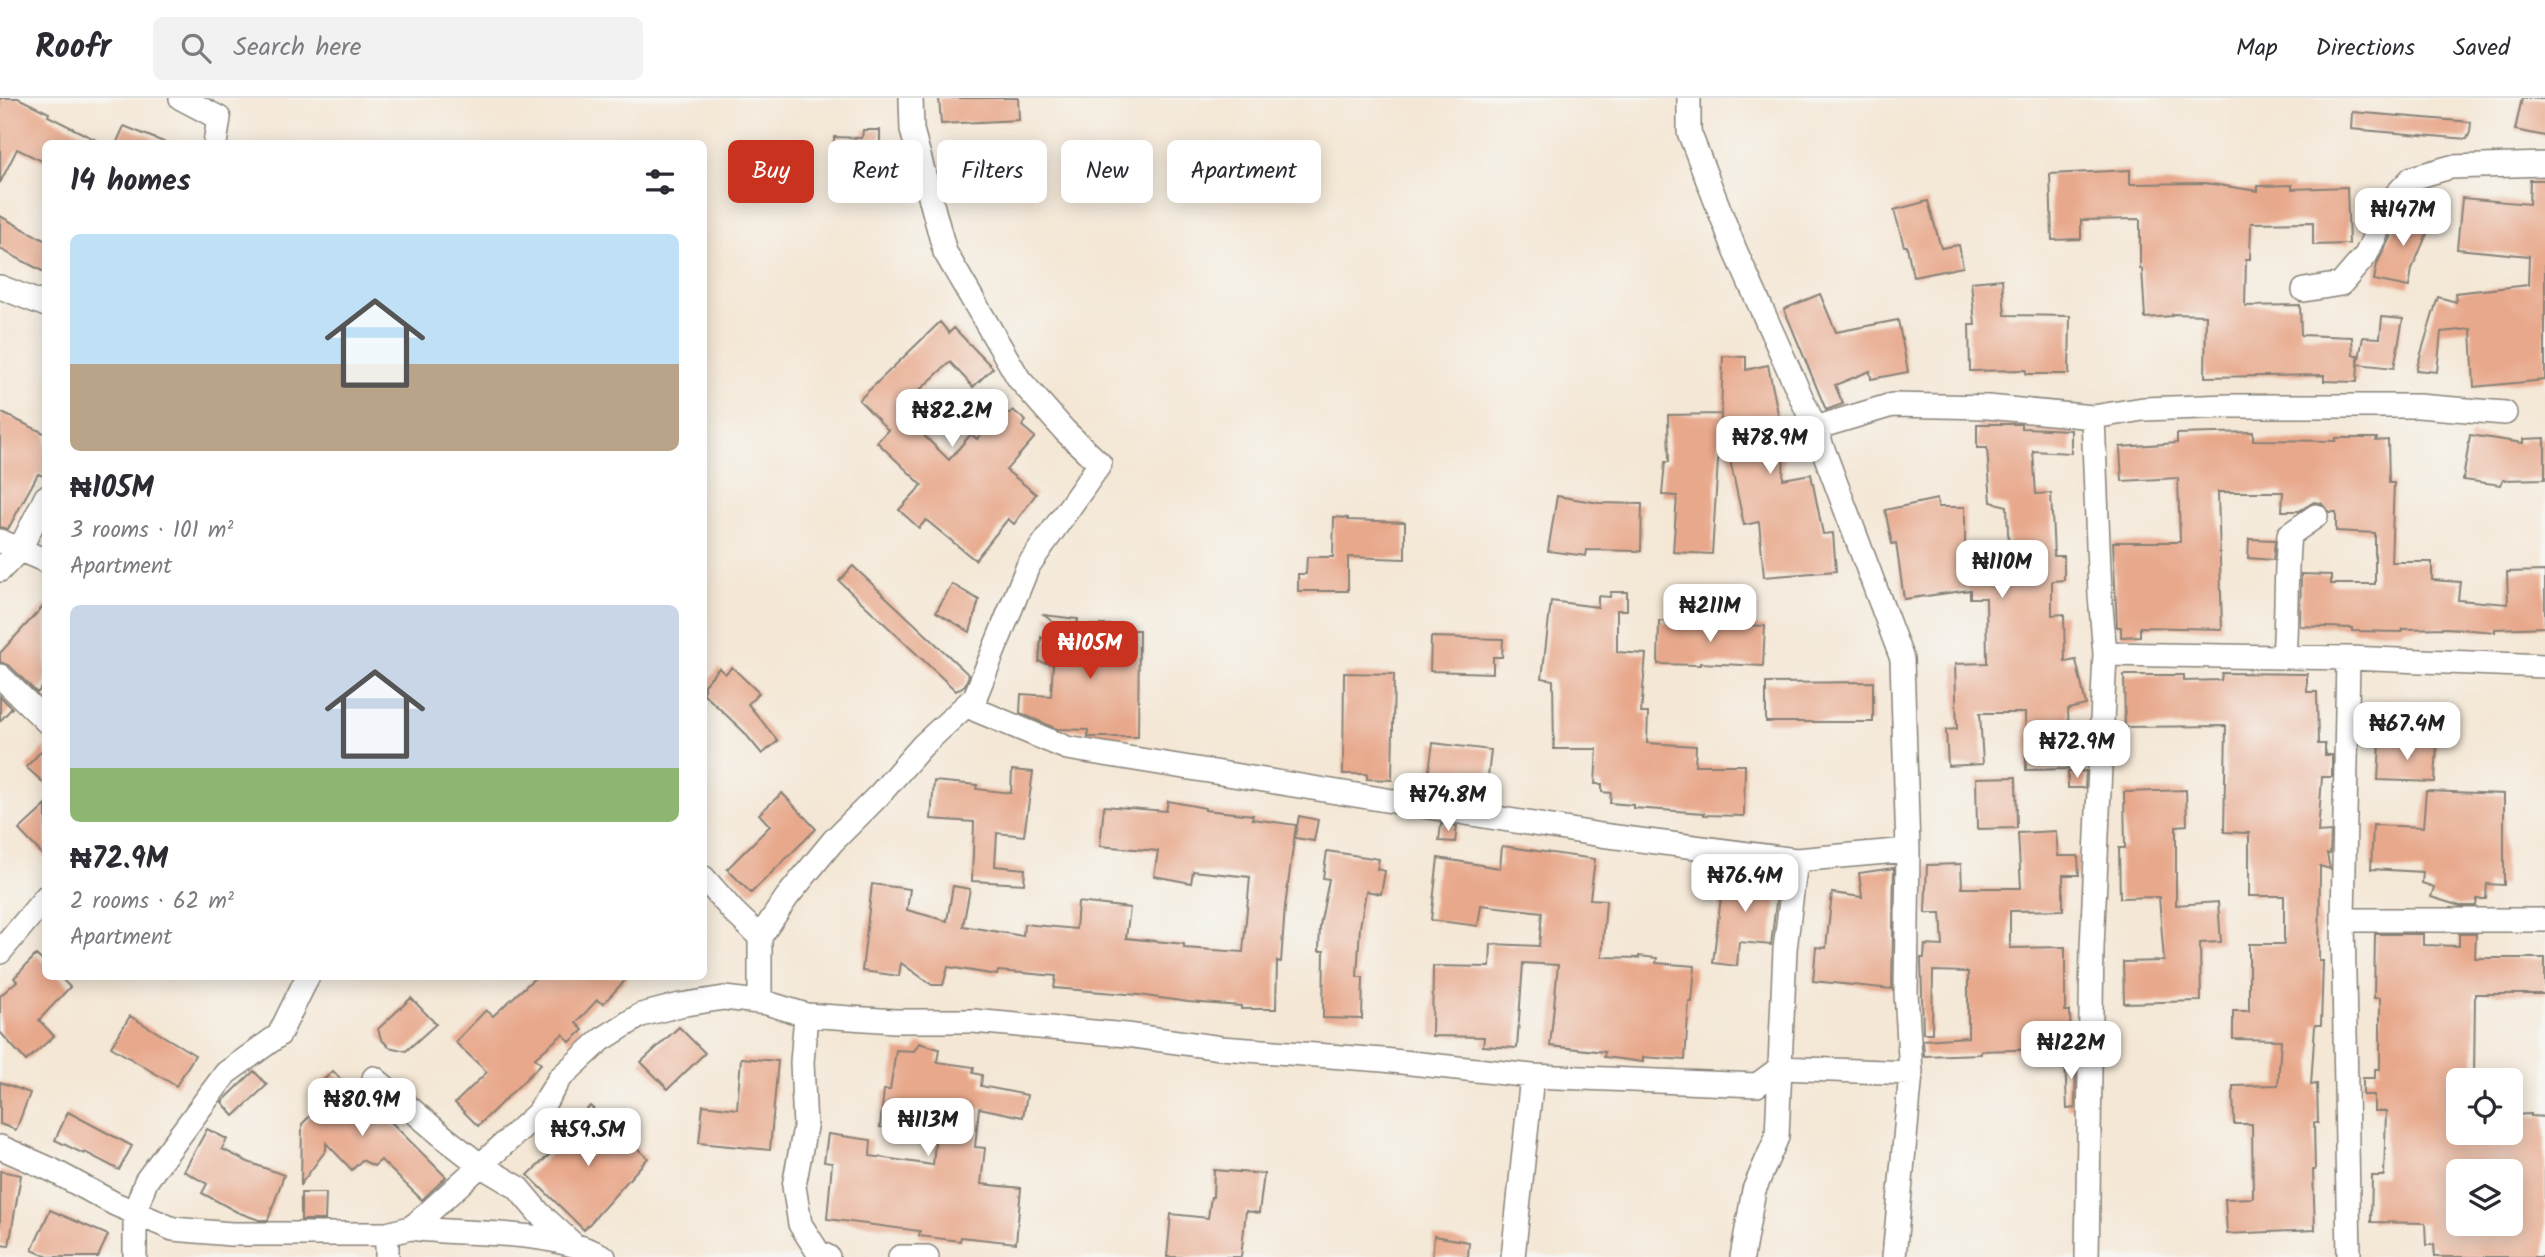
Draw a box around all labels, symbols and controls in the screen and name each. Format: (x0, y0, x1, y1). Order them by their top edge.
search box (153, 17, 643, 80)
text: Roofr (35, 22, 111, 75)
text: Search here (233, 27, 361, 69)
icon: search (177, 29, 215, 67)
text: Map (2236, 29, 2278, 68)
text: Directions (2316, 29, 2415, 68)
text: Saved (2453, 29, 2510, 68)
chip: Buy (728, 140, 814, 203)
chip: Rent (828, 140, 923, 203)
chip: Filters (937, 140, 1047, 203)
chip: New (1061, 140, 1153, 203)
chip: Apartment (1167, 140, 1321, 203)
text: 14 homes (70, 158, 191, 206)
icon: filters (641, 163, 679, 201)
pin: ₦147M (2354, 188, 2452, 248)
text: ₦147M (2371, 193, 2435, 229)
icon: home (312, 280, 438, 406)
pin: ₦82.2M (895, 390, 1009, 449)
text: ₦82.2M (912, 394, 992, 430)
pin: ₦78.9M (1713, 416, 1827, 476)
text: ₦78.9M (1732, 421, 1808, 457)
text: ₦105M (70, 465, 154, 513)
text: 3 rooms · 101 m² (70, 513, 233, 549)
pin: ₦110M (1953, 540, 2051, 600)
text: ₦110M (1972, 545, 2032, 581)
text: Apartment (70, 549, 172, 585)
pin: ₦211M (1661, 584, 1759, 644)
text: ₦211M (1679, 589, 1741, 625)
pin: ₦105M (1041, 622, 1139, 681)
text: ₦105M (1058, 626, 1122, 662)
icon: home (312, 651, 438, 777)
pin: ₦67.4M (2350, 702, 2464, 762)
text: ₦67.4M (2369, 707, 2445, 743)
pin: ₦72.9M (2020, 720, 2134, 780)
text: ₦72.9M (2039, 725, 2115, 761)
pin: ₦74.8M (1391, 774, 1505, 833)
text: ₦74.8M (1410, 778, 1486, 814)
text: ₦72.9M (70, 836, 168, 884)
pin: ₦76.4M (1688, 854, 1802, 914)
text: ₦76.4M (1707, 859, 1783, 895)
text: 2 rooms · 62 m² (70, 884, 234, 920)
text: Apartment (70, 920, 172, 956)
pin: ₦122M (2022, 1021, 2120, 1081)
text: ₦122M (2037, 1026, 2105, 1062)
map controls (2446, 1068, 2523, 1236)
button: locate (2446, 1068, 2523, 1145)
pin: ₦80.9M (305, 1079, 419, 1138)
text: ₦80.9M (324, 1083, 400, 1119)
pin: ₦113M (879, 1098, 977, 1158)
text: ₦113M (898, 1103, 958, 1139)
pin: ₦59.5M (531, 1108, 645, 1168)
text: ₦59.5M (551, 1113, 625, 1149)
button: layers (2446, 1159, 2523, 1236)

